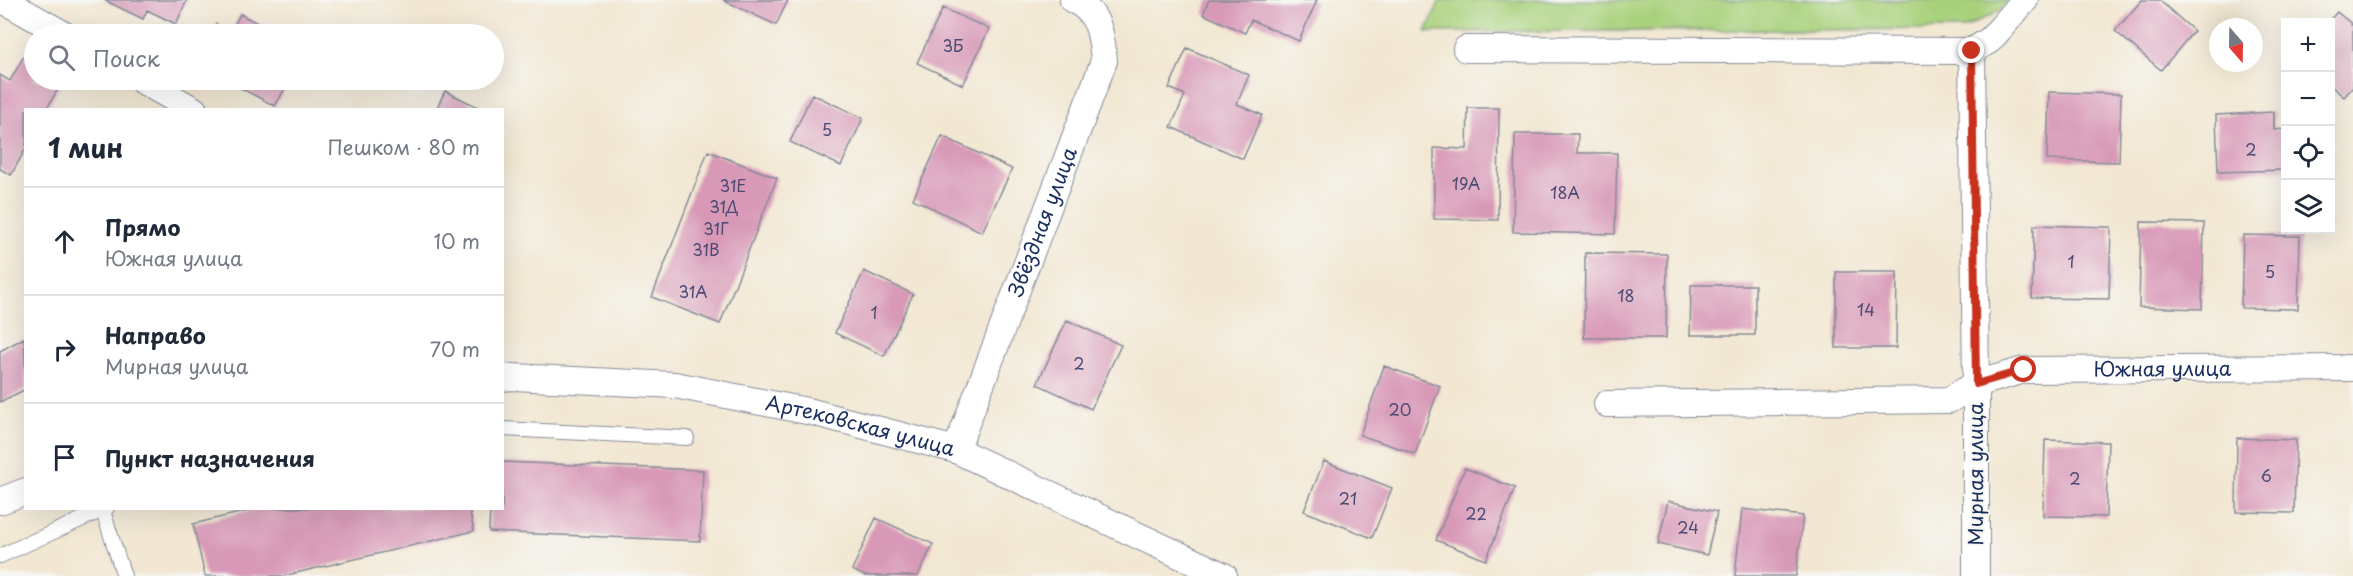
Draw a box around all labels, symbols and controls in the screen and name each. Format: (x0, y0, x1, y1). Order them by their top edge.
north arrow (2209, 18, 2263, 72)
map controls (2281, 18, 2335, 234)
button: + (2281, 18, 2335, 72)
search box (24, 24, 504, 90)
house number: 3Б (943, 33, 963, 57)
route end (1958, 37, 1984, 63)
icon: search (45, 41, 78, 74)
text: Поиск (93, 41, 160, 74)
button: − (2281, 72, 2335, 126)
house number: 5 (822, 117, 832, 141)
button: locate (2281, 126, 2335, 180)
text: 1 мин (48, 128, 123, 167)
text: Пешком · 80 m (327, 132, 480, 162)
house number: 2 (2245, 137, 2257, 161)
street label: Звёздная улица (1000, 142, 1084, 301)
house number: 19А (1452, 171, 1480, 195)
house number: 31Е (720, 173, 746, 197)
house number: 18А (1550, 180, 1580, 204)
button: layers (2281, 180, 2335, 234)
house number: 31Д (709, 194, 739, 218)
text: Прямо (105, 210, 180, 243)
house number: 31Г (703, 216, 729, 240)
icon: ahead (48, 225, 81, 258)
text: 10 m (433, 226, 480, 256)
house number: 31В (692, 237, 720, 261)
text: Южная улица (105, 243, 243, 273)
house number: 1 (2067, 249, 2075, 273)
house number: 5 (2265, 259, 2275, 283)
house number: 31А (678, 279, 708, 303)
house number: 18 (1617, 283, 1635, 307)
house number: 14 (1857, 297, 1875, 321)
house number: 1 (870, 300, 878, 324)
text: Направо (105, 318, 206, 351)
icon: right (48, 333, 81, 366)
text: 70 m (430, 334, 480, 364)
text: Мирная улица (105, 351, 248, 381)
house number: 2 (1073, 351, 1085, 375)
street label: Южная улица (2094, 353, 2232, 384)
route start (2010, 356, 2036, 382)
street label: Артековская улица (763, 387, 959, 463)
house number: 20 (1389, 397, 1411, 421)
street label: Мирная улица (1960, 402, 1990, 546)
icon: arrive (48, 441, 81, 474)
text: Пункт назначения (105, 441, 315, 474)
house number: 6 (2260, 463, 2272, 487)
house number: 2 (2069, 466, 2081, 490)
house number: 21 (1339, 486, 1357, 510)
house number: 22 (1465, 501, 1487, 525)
house number: 24 (1677, 515, 1699, 539)

